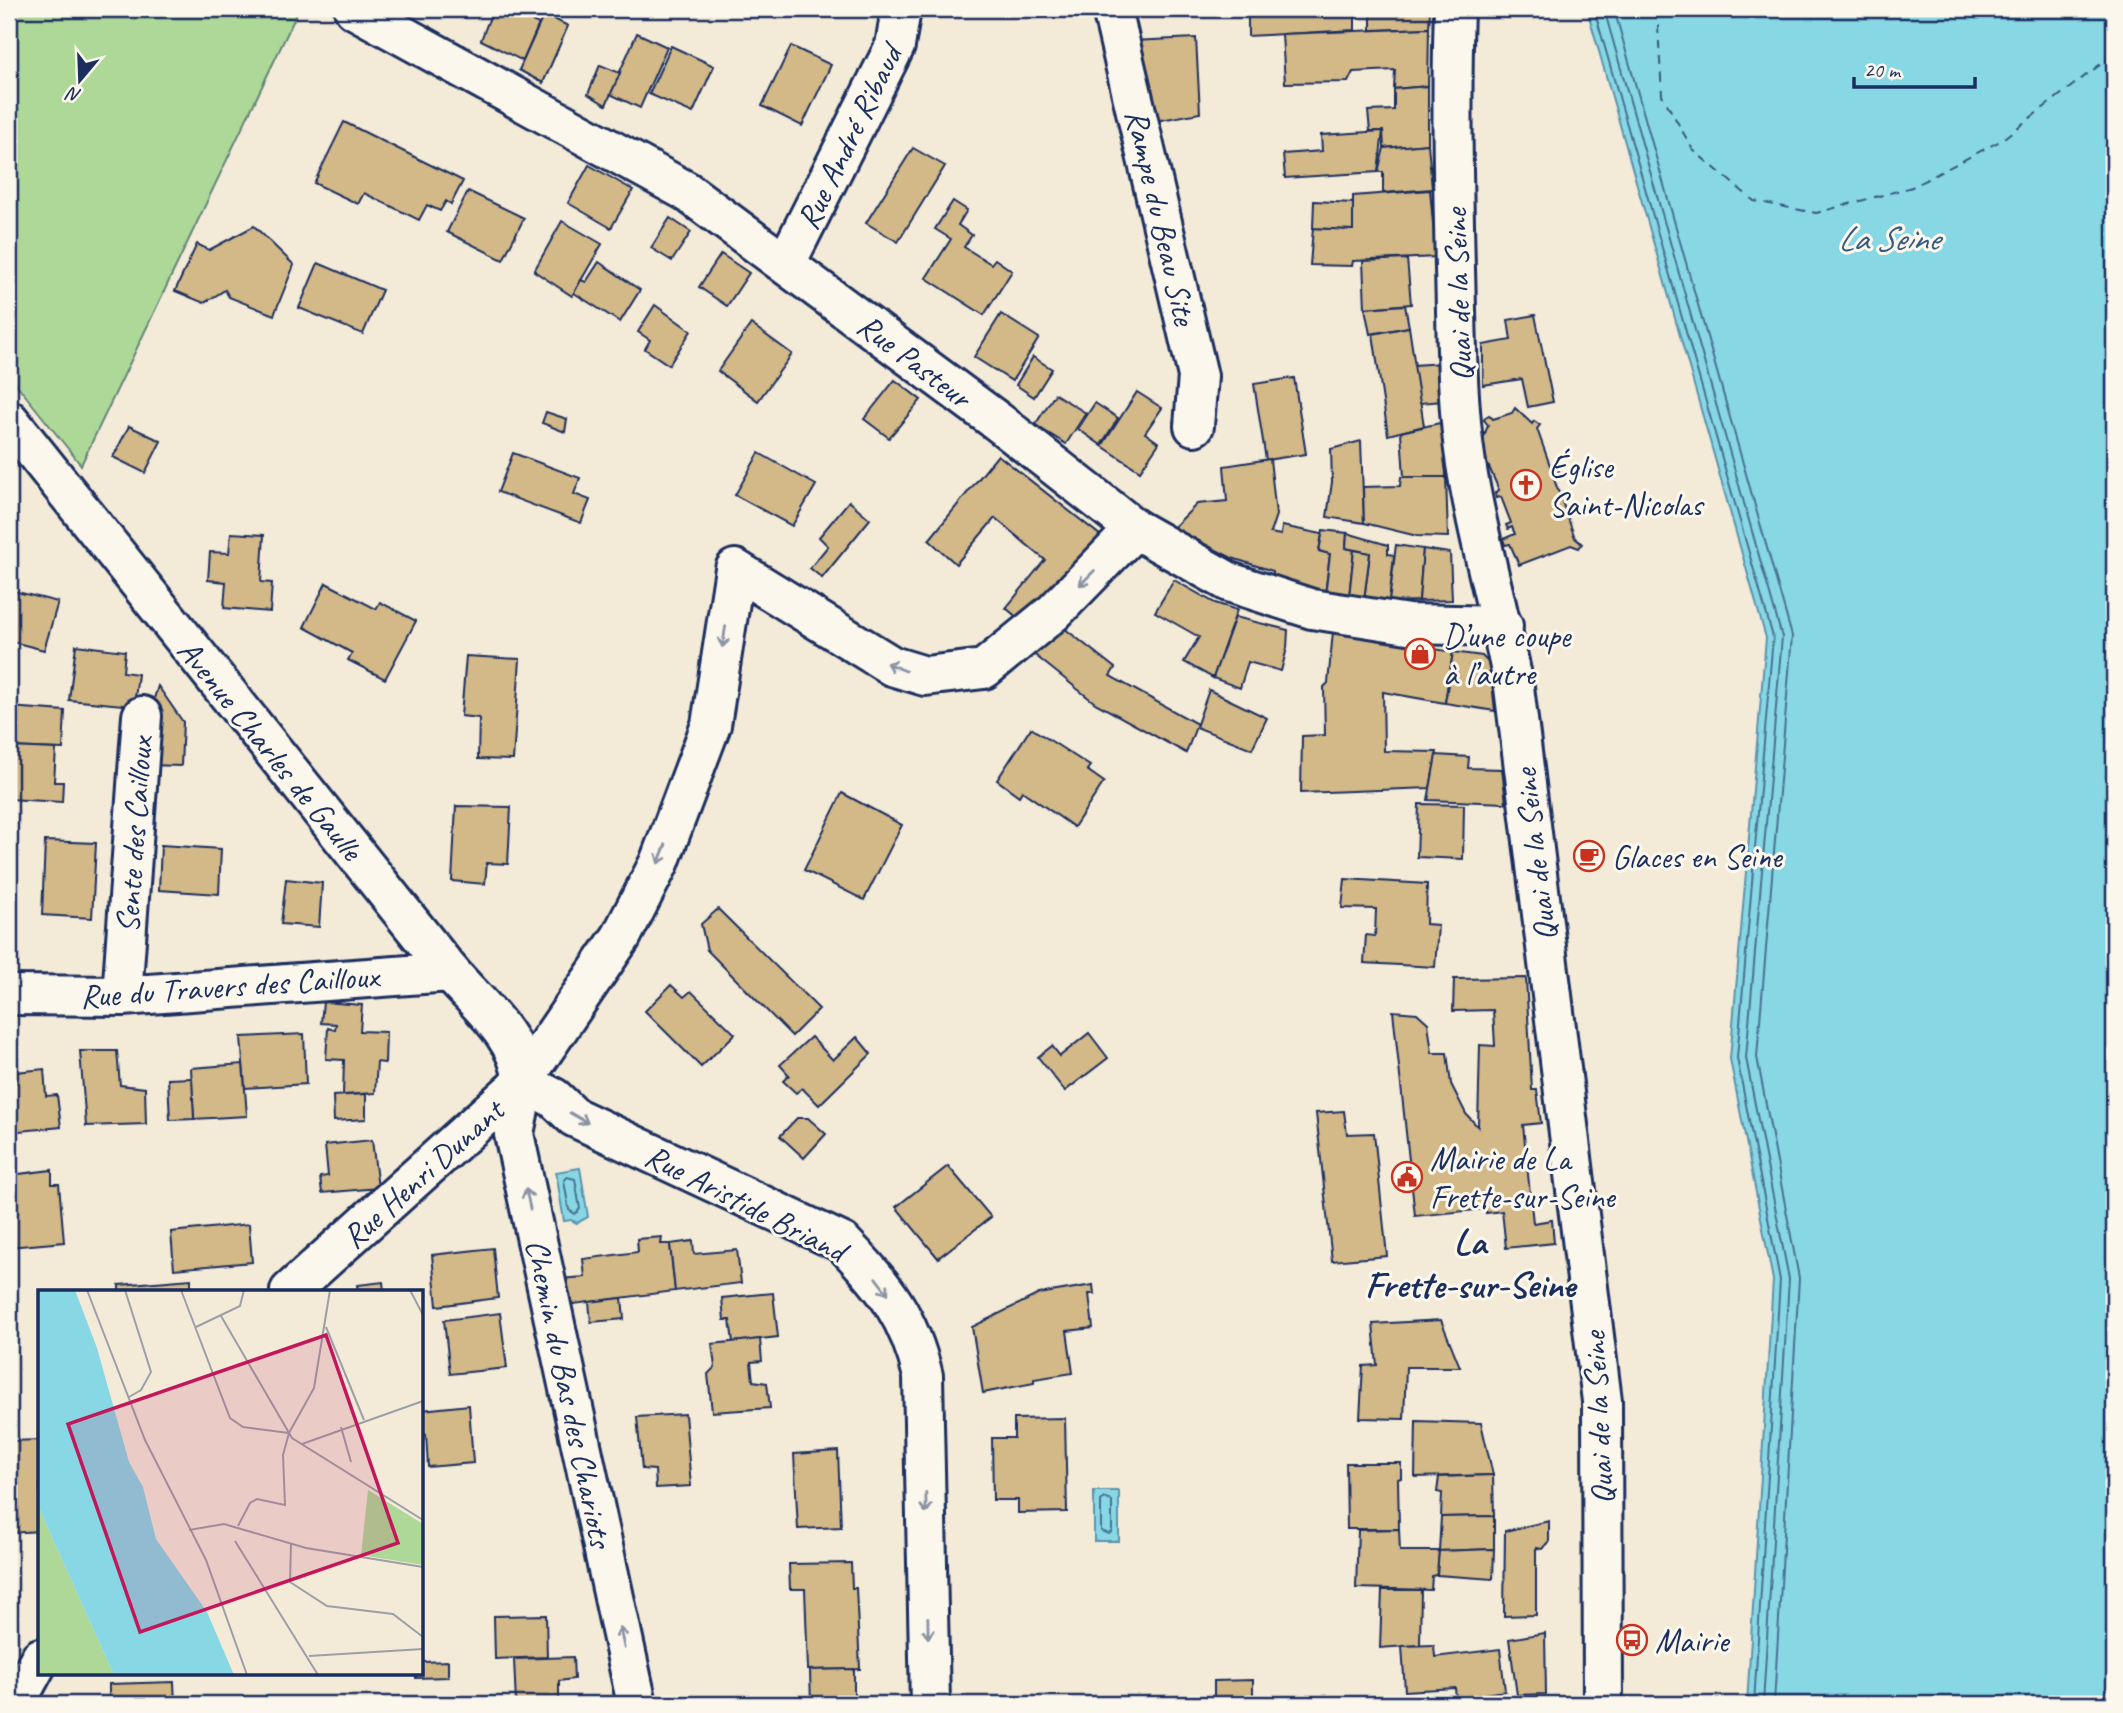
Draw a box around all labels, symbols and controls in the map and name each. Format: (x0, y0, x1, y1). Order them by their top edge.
street label: Rue André Ribaud (786, 34, 914, 236)
north arrow (46, 46, 116, 116)
scale bar (1854, 46, 1974, 90)
text: 20 m (1864, 57, 1902, 83)
text: N (62, 81, 84, 108)
street label: Rampe du Beau Site (1116, 105, 1207, 331)
street label: Quai de la Seine (1434, 205, 1482, 382)
water label: La Seine (1838, 216, 1944, 261)
street label: Rue Pasteur (849, 304, 982, 419)
place label: Église Saint-Nicolas (1549, 446, 1705, 526)
church icon: Église Saint-Nicolas (1509, 468, 1543, 502)
one-way arrow (1079, 569, 1096, 586)
place label: D’une coupe à l’autre (1443, 615, 1573, 695)
one-way arrow (718, 625, 731, 648)
street label: Avenue Charles de Gaulle (168, 631, 374, 870)
shop icon: D’une coupe à l’autre (1403, 637, 1437, 671)
one-way arrow (886, 659, 907, 672)
street label: Sente des Cailloux (106, 733, 162, 934)
street label: Quai de la Seine (1503, 764, 1566, 943)
place label: Glaces en Seine (1612, 836, 1784, 878)
cafe icon: Glaces en Seine (1572, 839, 1606, 873)
one-way arrow (654, 843, 667, 865)
street label: Rue du Travers des Cailloux (78, 954, 382, 1017)
street label: Rue Henri Dunant (333, 1088, 515, 1257)
one-way arrow (569, 1111, 589, 1125)
street label: Rue Aristide Briand (638, 1134, 857, 1274)
place label: Mairie de La Frette-sur-Seine (1430, 1138, 1617, 1218)
public building icon: Mairie de La Frette-sur-Seine (1390, 1160, 1424, 1194)
one-way arrow (521, 1188, 535, 1211)
district label: La Frette-sur-Seine (1365, 1218, 1578, 1308)
street label: Chemin du Bas des Chariots (516, 1235, 623, 1554)
one-way arrow (875, 1276, 890, 1295)
inset map (38, 1290, 424, 1674)
street label: Quai de la Seine (1572, 1328, 1624, 1506)
one-way arrow (919, 1492, 932, 1515)
one-way arrow (922, 1616, 935, 1639)
place label: Mairie (1655, 1620, 1730, 1662)
bus stop icon: Mairie (1615, 1623, 1649, 1657)
one-way arrow (615, 1627, 628, 1649)

